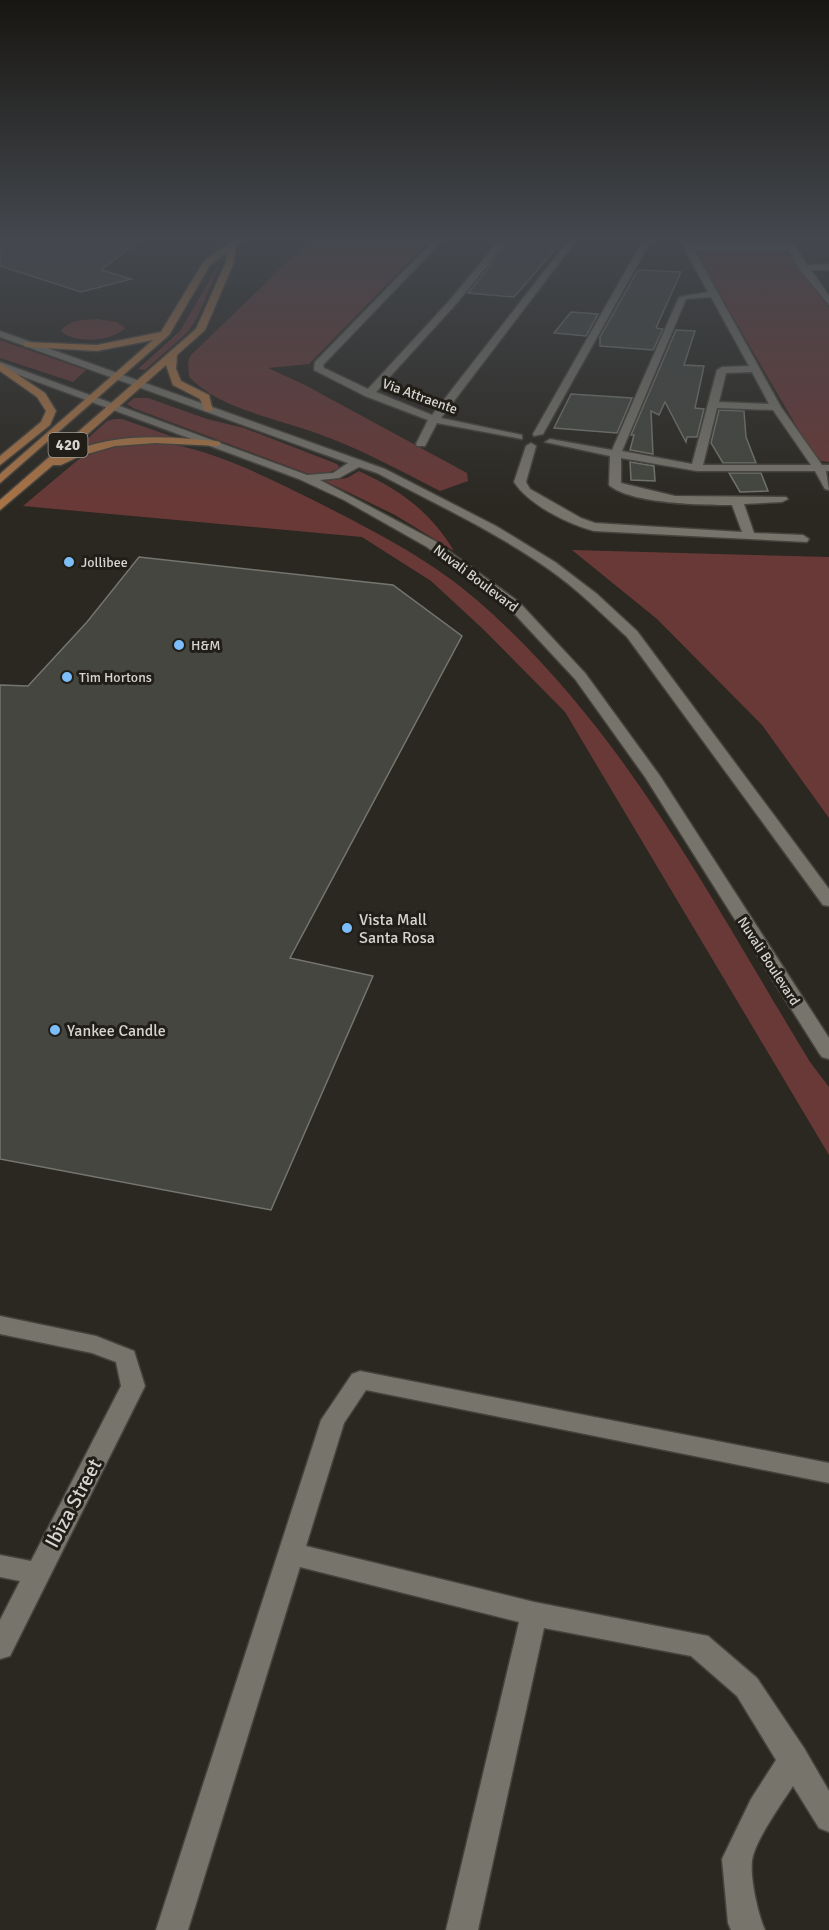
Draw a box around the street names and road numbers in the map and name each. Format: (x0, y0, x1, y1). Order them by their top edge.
street label: Via Attraente (380, 375, 460, 418)
road number: 420 (48, 433, 88, 457)
street label: Nuvali Boulevard (430, 541, 521, 616)
street label: Nuvali Boulevard (734, 914, 803, 1009)
street label: Ibiza Street (40, 1454, 107, 1552)

